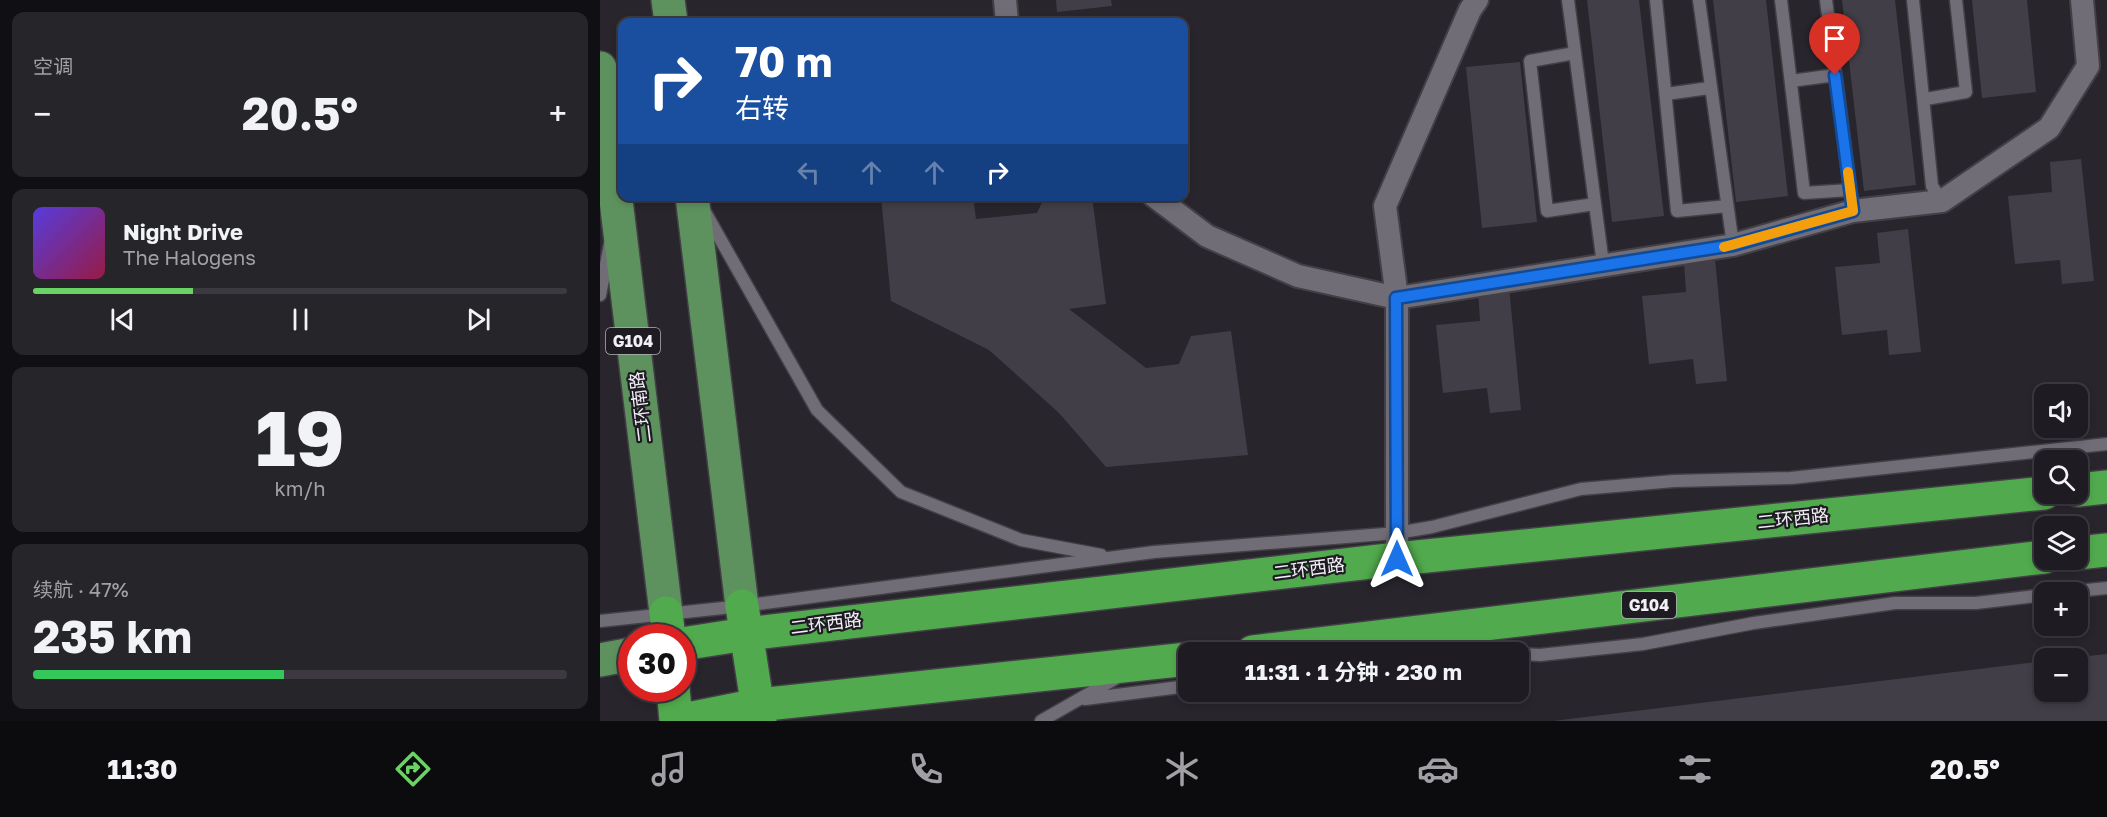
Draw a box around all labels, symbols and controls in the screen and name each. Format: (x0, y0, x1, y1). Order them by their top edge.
pin (1809, 13, 1860, 75)
icon: arrive (1818, 22, 1851, 55)
text: 70 m (735, 36, 832, 86)
icon: right (636, 42, 714, 120)
text: 空调 (33, 54, 73, 78)
text: 20.5° (242, 86, 358, 140)
text: 右转 (735, 92, 789, 124)
text: − (33, 94, 51, 133)
text: + (549, 94, 567, 133)
icon: left (792, 156, 825, 189)
icon: ahead (855, 156, 888, 189)
icon: ahead (918, 156, 951, 189)
icon: right (981, 156, 1014, 189)
text: Night Drive (123, 218, 243, 245)
text: The Halogens (123, 245, 256, 269)
icon: previous (106, 303, 139, 336)
icon: pause (284, 303, 317, 336)
icon: next (462, 303, 495, 336)
road number: G104 (606, 328, 660, 354)
street label: 二环南路 (625, 370, 655, 444)
map controls (2034, 384, 2088, 702)
button: sound (2034, 384, 2088, 438)
text: 19 (255, 390, 345, 483)
button: search (2034, 450, 2088, 504)
text: km/h (275, 476, 325, 500)
street label: 二环西路 (1756, 503, 1830, 533)
button: layers (2034, 516, 2088, 570)
position arrow (1365, 527, 1429, 591)
street label: 二环西路 (1272, 553, 1346, 583)
text: 续航 · 47% (33, 577, 129, 601)
button: + (2034, 582, 2088, 636)
road number: G104 (1622, 592, 1676, 618)
street label: 二环西路 (789, 608, 863, 638)
text: 235 km (33, 609, 192, 663)
speed limit sign: 30 (618, 624, 696, 702)
button: − (2034, 648, 2088, 702)
text: 11:31 · 1 分钟 · 230 m (1245, 658, 1462, 685)
icon: directions (392, 748, 434, 790)
icon: music (648, 748, 690, 790)
icon: phone (905, 748, 947, 790)
icon: climate (1161, 748, 1203, 790)
icon: car (1417, 748, 1459, 790)
icon: filters (1674, 748, 1716, 790)
text: 11:30 (107, 753, 178, 785)
text: 20.5° (1930, 753, 2000, 785)

